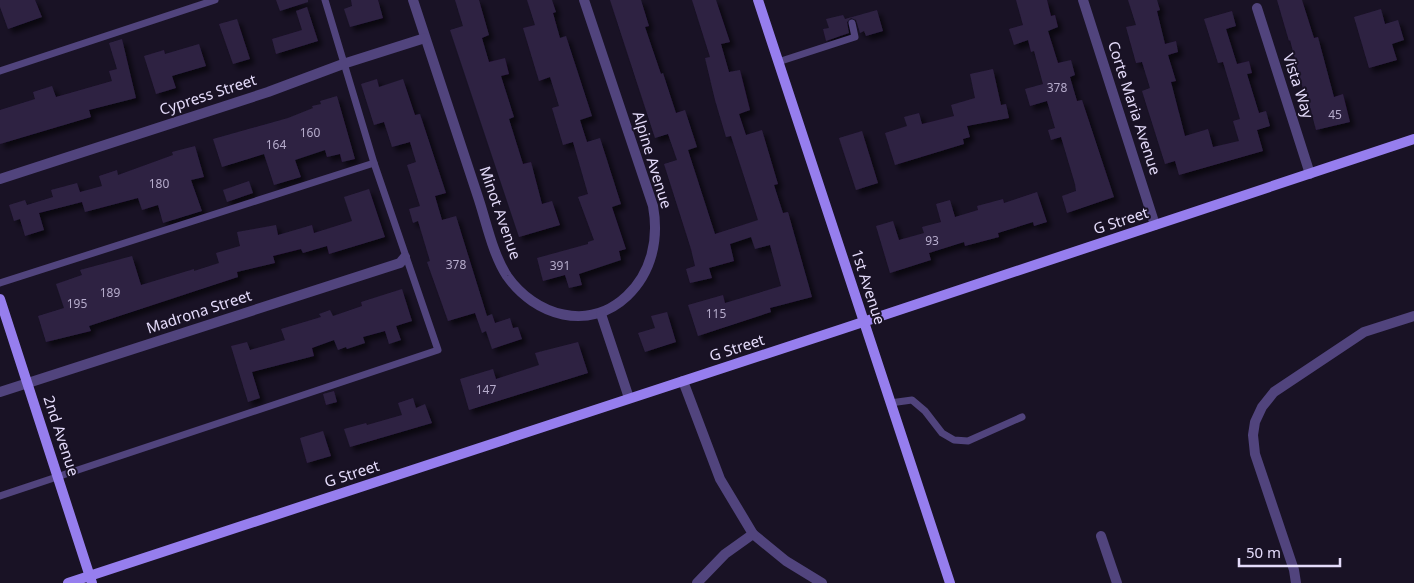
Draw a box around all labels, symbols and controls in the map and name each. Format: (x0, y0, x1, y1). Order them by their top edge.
street label: Corte Maria Avenue (1104, 38, 1166, 177)
street label: Vista Way (1279, 50, 1319, 121)
street label: Cypress Street (157, 69, 259, 119)
house number: 378 (1047, 79, 1067, 96)
house number: 45 (1328, 106, 1342, 123)
street label: Alpine Avenue (629, 109, 677, 211)
house number: 160 (300, 124, 320, 141)
house number: 164 (266, 136, 286, 153)
street label: Minot Avenue (476, 163, 526, 262)
house number: 180 (149, 175, 169, 192)
street label: G Street (1091, 202, 1151, 238)
house number: 93 (925, 232, 939, 249)
street label: 1st Avenue (847, 247, 890, 327)
house number: 378 (446, 256, 466, 273)
house number: 391 (550, 257, 570, 274)
house number: 189 (100, 284, 120, 301)
street label: Madrona Street (143, 284, 254, 338)
house number: 195 (67, 295, 87, 312)
house number: 115 (706, 305, 726, 322)
street label: G Street (707, 329, 767, 365)
house number: 147 (476, 381, 496, 398)
street label: 2nd Avenue (40, 393, 84, 479)
street label: G Street (322, 455, 382, 491)
scale bar (1239, 536, 1340, 568)
text: 50 m (1246, 542, 1281, 562)

